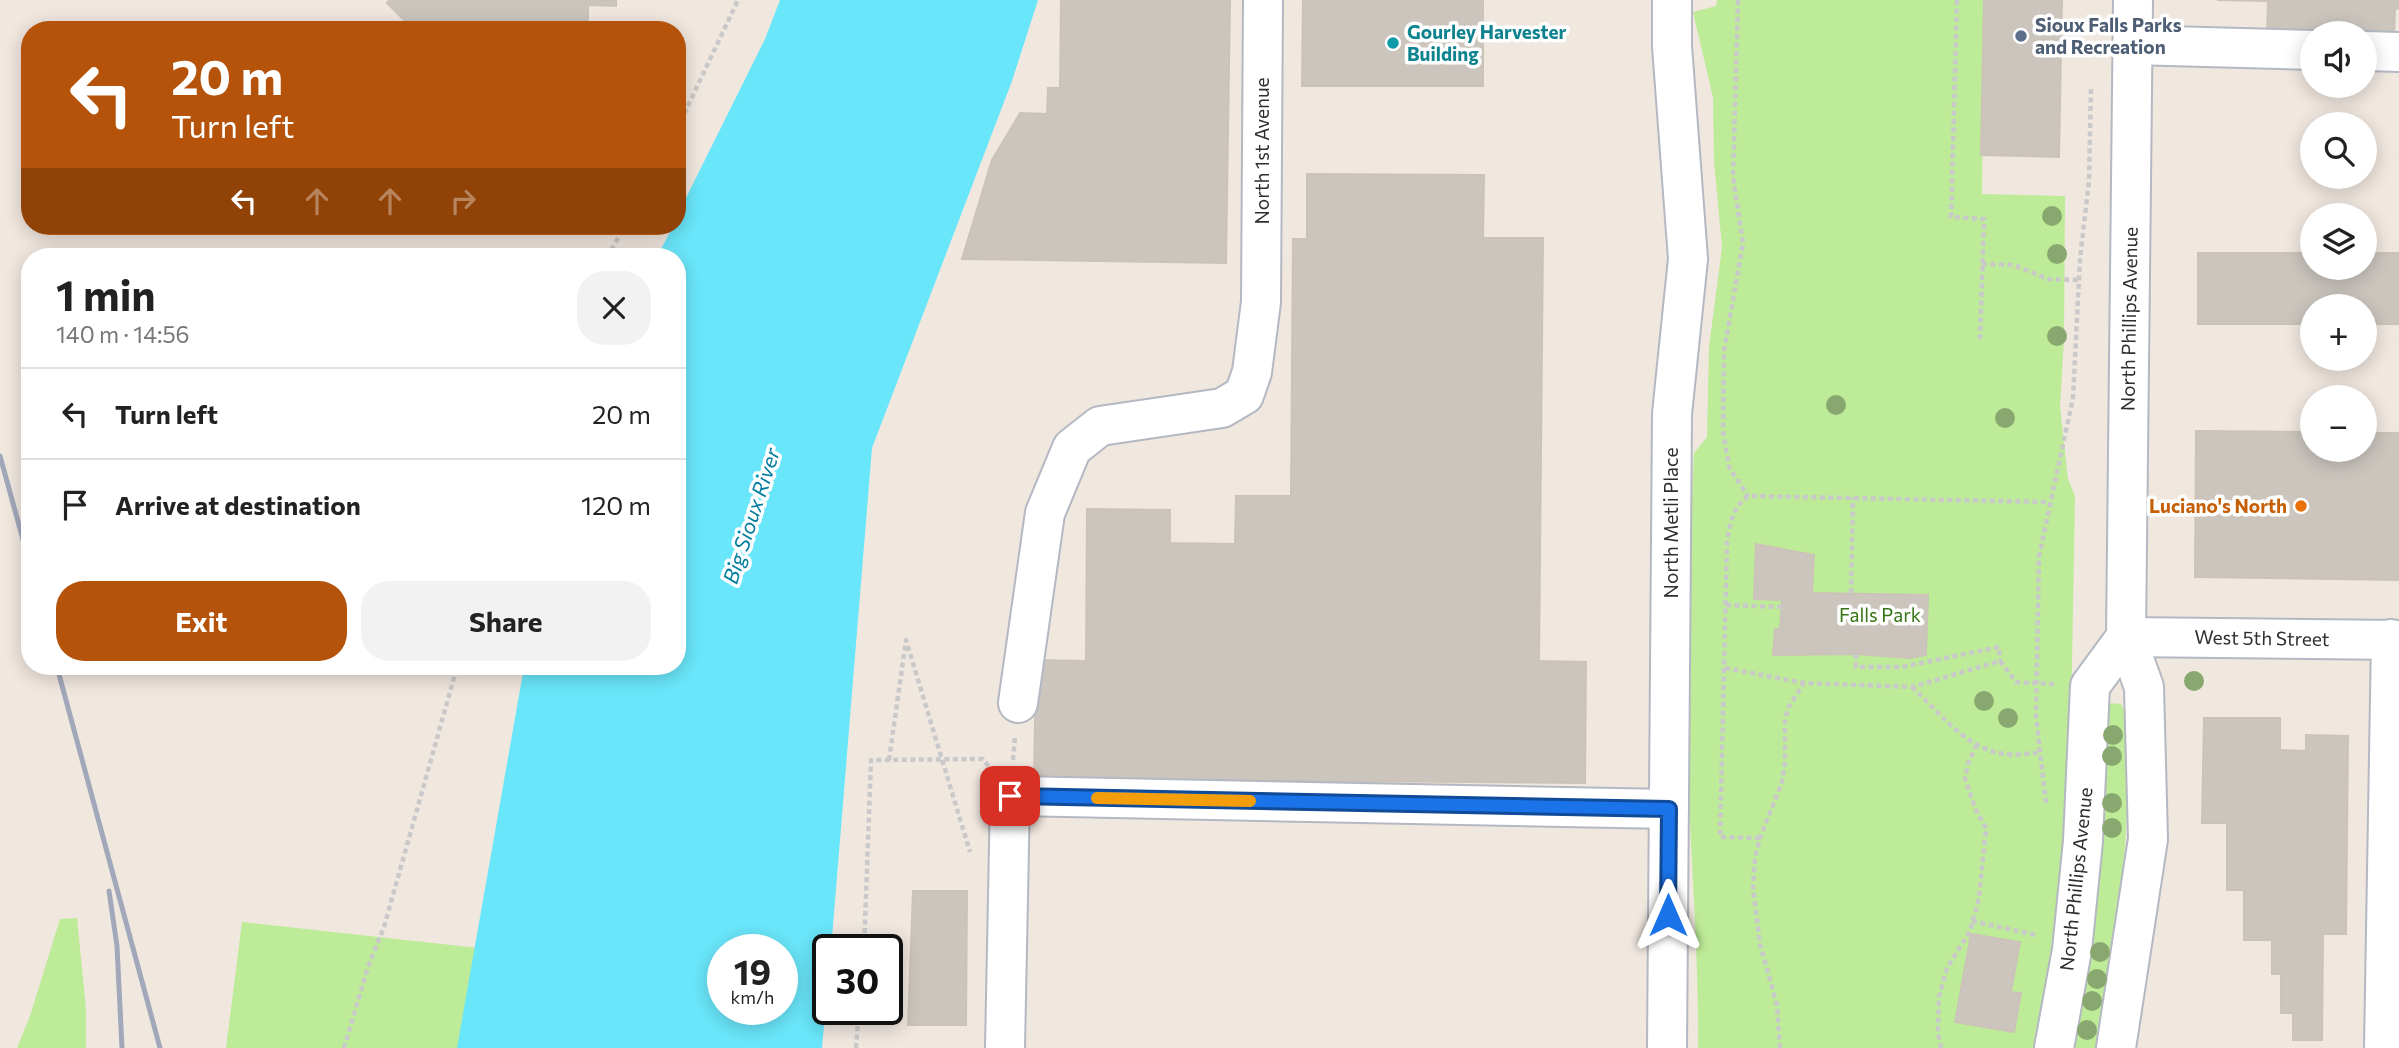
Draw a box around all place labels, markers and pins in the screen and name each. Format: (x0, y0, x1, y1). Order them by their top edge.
place label: Sioux Falls Parks and Recreation (2035, 13, 2182, 58)
place label: Gourley Harvester Building (1407, 20, 1567, 65)
marker: Sioux Falls Parks and Recreation (2013, 28, 2029, 44)
marker: Gourley Harvester Building (1385, 35, 1401, 51)
place label: Luciano's North (2149, 494, 2287, 517)
marker: Luciano's North (2293, 498, 2309, 514)
pin (980, 766, 1040, 826)

